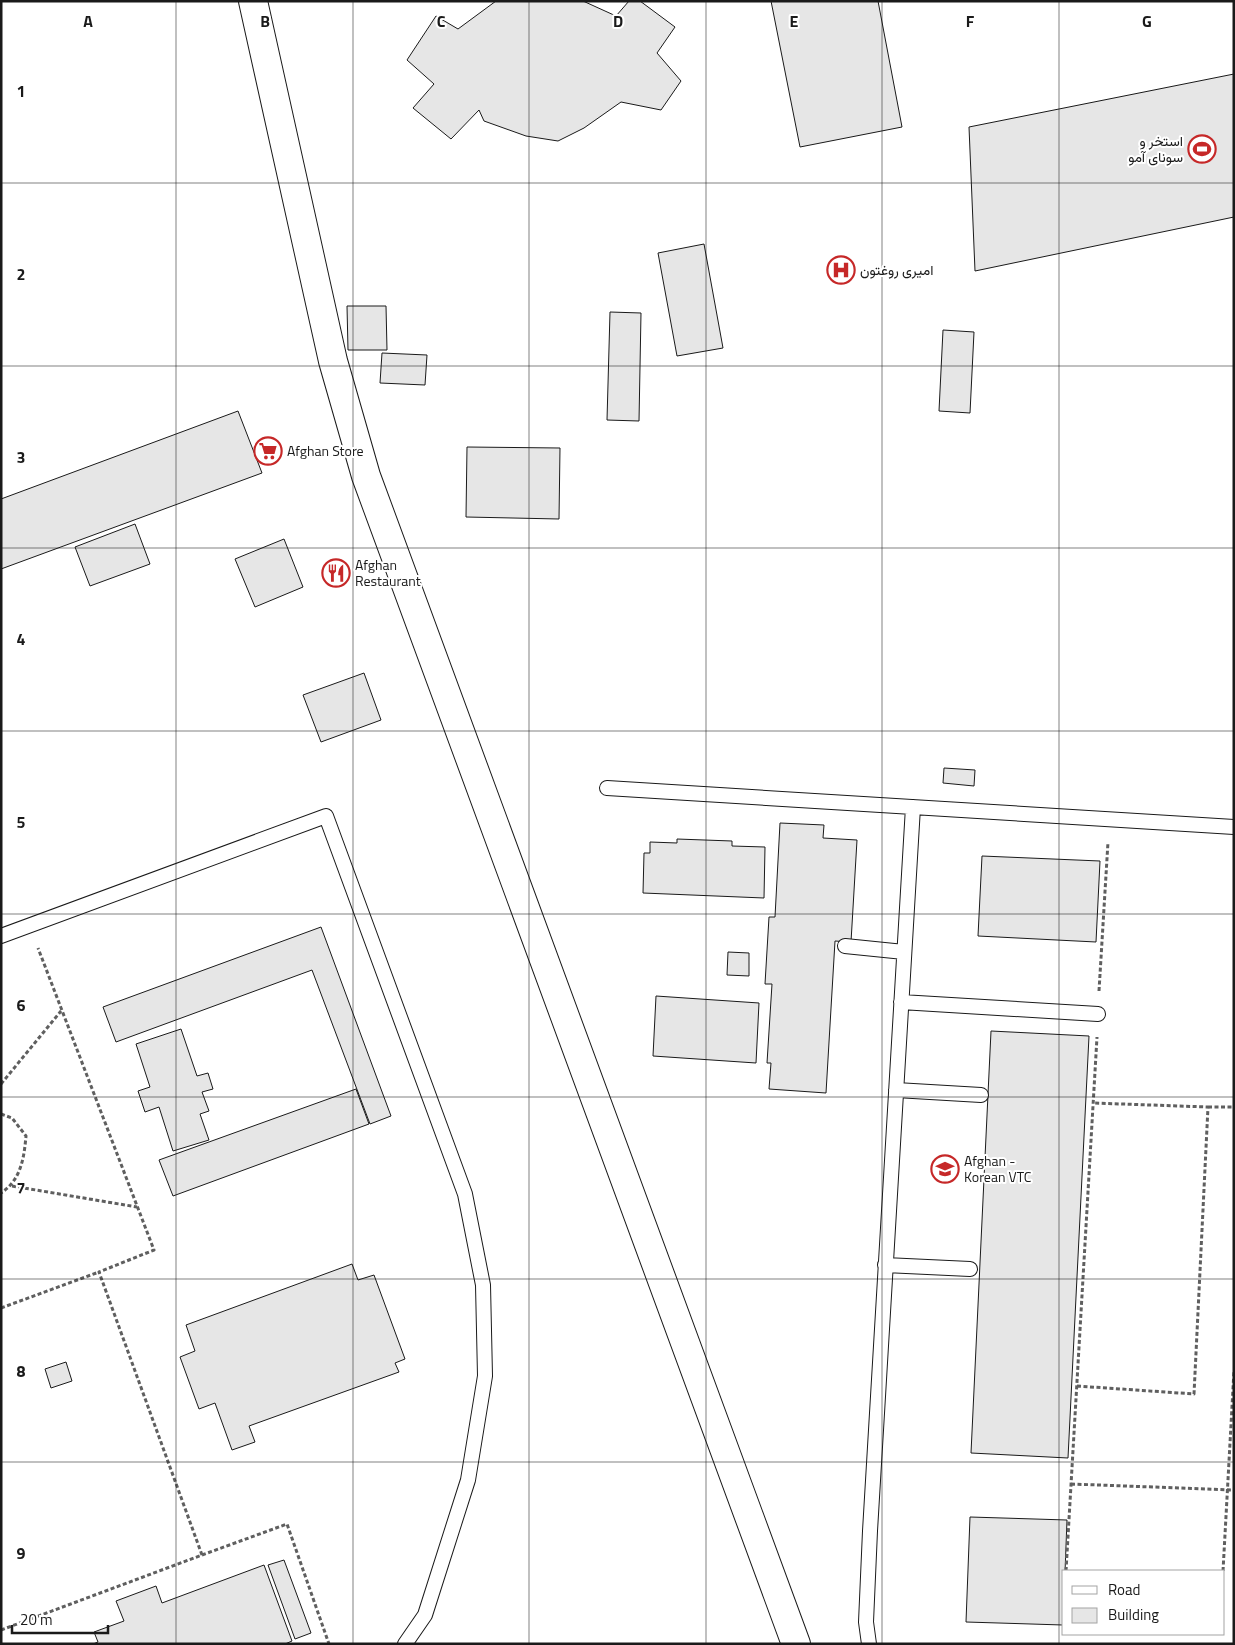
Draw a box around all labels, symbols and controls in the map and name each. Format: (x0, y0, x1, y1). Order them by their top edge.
text: A (83, 9, 93, 33)
text: B (260, 9, 270, 33)
text: C (437, 9, 446, 33)
text: D (613, 9, 623, 33)
text: E (790, 9, 799, 33)
text: F (966, 9, 975, 33)
text: G (1142, 9, 1152, 33)
text: 1 (17, 79, 25, 103)
place label: استخر و سونای آمو (1128, 130, 1183, 167)
sports icon: استخر و سونای آمو (1187, 134, 1217, 164)
hospital icon: امیری روغتون (826, 255, 856, 285)
place label: امیری روغتون (860, 259, 933, 280)
text: 2 (17, 262, 25, 286)
supermarket icon: Afghan Store (253, 436, 283, 466)
place label: Afghan Store (287, 440, 364, 461)
text: 3 (17, 445, 25, 469)
place label: Afghan Restaurant (355, 554, 421, 591)
restaurant icon: Afghan Restaurant (321, 558, 351, 588)
text: 4 (17, 627, 26, 651)
text: 5 (17, 810, 26, 834)
text: 6 (17, 993, 26, 1017)
place label: Afghan - Korean VTC (964, 1150, 1032, 1187)
school or university icon: Afghan - Korean VTC (930, 1154, 960, 1184)
text: 7 (17, 1176, 25, 1200)
text: 8 (17, 1359, 26, 1383)
text: 9 (17, 1541, 26, 1565)
legend (1062, 1570, 1225, 1635)
text: Road (1108, 1578, 1140, 1601)
scale bar (12, 1602, 109, 1634)
text: Building (1108, 1603, 1159, 1626)
text: 20 m (20, 1608, 53, 1631)

